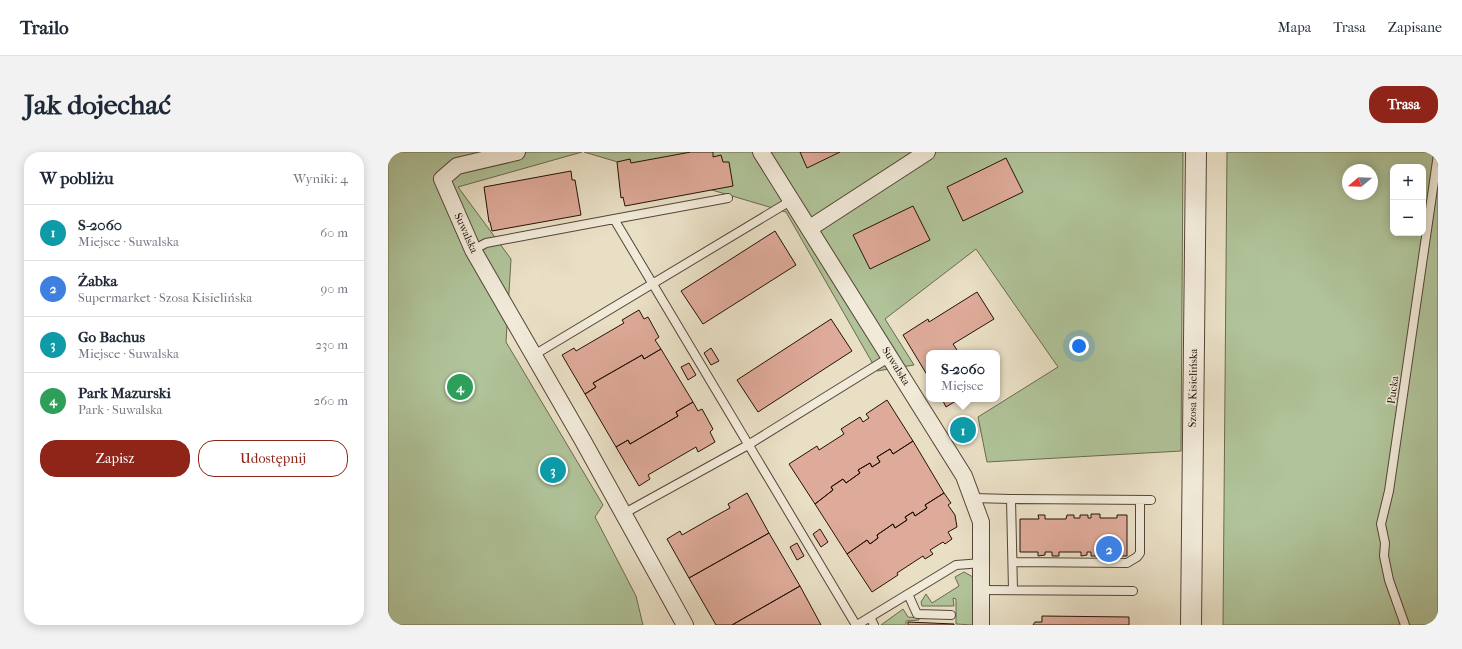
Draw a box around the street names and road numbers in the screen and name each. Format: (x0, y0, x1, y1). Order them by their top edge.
street label: Suwalska (451, 211, 481, 256)
street label: Suwalska (879, 344, 913, 388)
street label: Szosa Kisielińska (1186, 347, 1200, 428)
street label: Pucka (1385, 374, 1402, 405)

